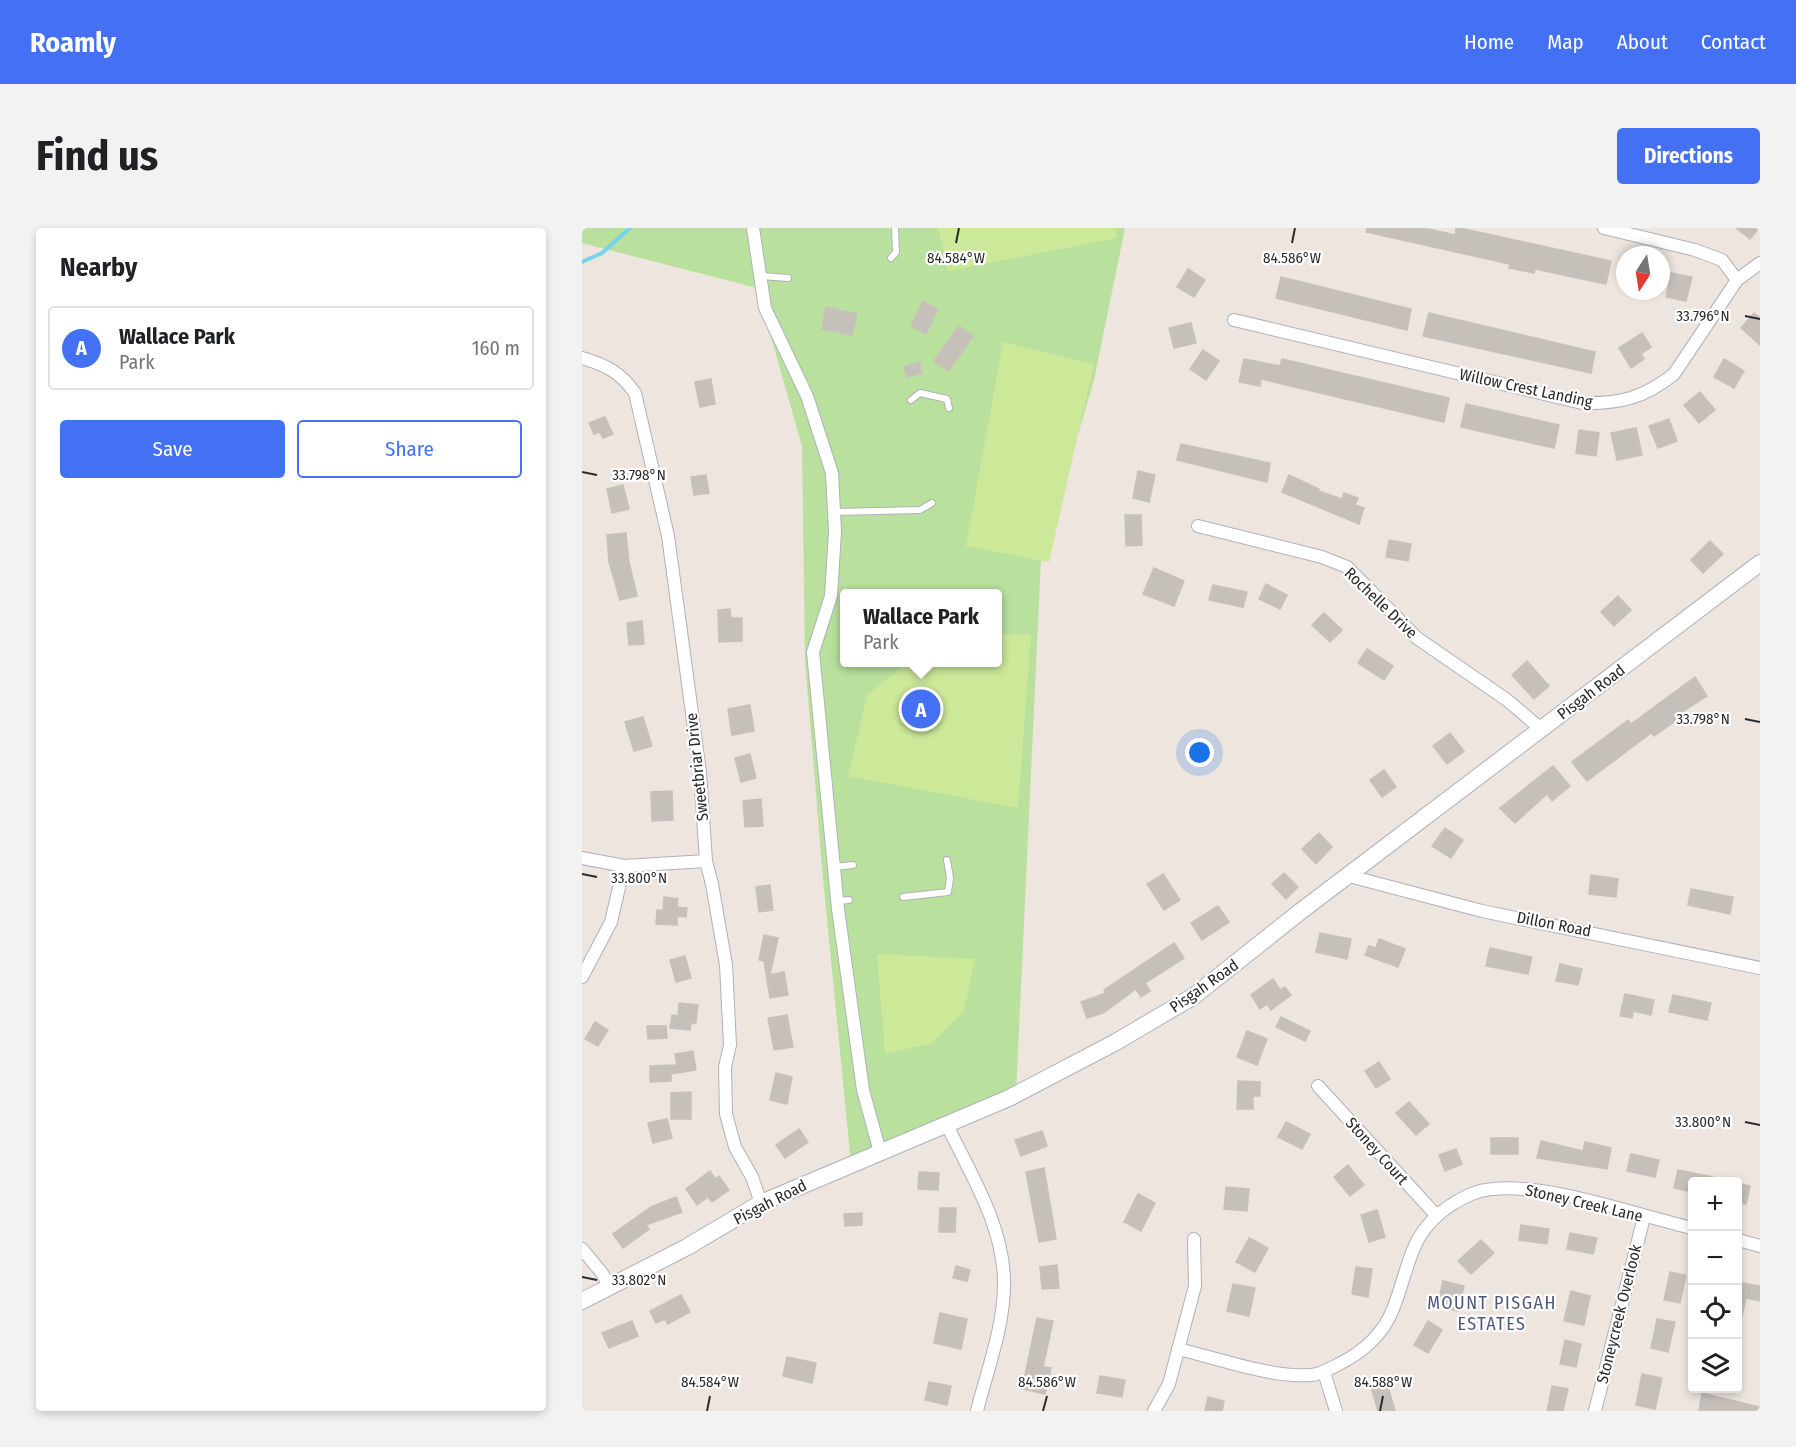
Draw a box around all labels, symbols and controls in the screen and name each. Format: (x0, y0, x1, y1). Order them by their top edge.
text: Roamly (30, 26, 116, 59)
text: Home (1464, 29, 1514, 55)
text: Map (1547, 29, 1584, 55)
text: About (1617, 29, 1668, 55)
text: Contact (1701, 29, 1766, 55)
button: Directions (1617, 128, 1760, 184)
text: Find us (36, 131, 158, 181)
north arrow (1616, 246, 1670, 300)
text: 84.584°W (927, 249, 985, 267)
text: 84.586°W (1263, 249, 1321, 267)
text: Nearby (60, 252, 137, 283)
text: 33.796°N (1676, 307, 1730, 325)
text: Wallace Park (119, 323, 235, 350)
text: A (76, 336, 87, 360)
text: 160 m (472, 336, 520, 360)
text: Park (119, 350, 155, 374)
street label: Willow Crest Landing (1458, 365, 1595, 411)
button: Save (60, 420, 285, 478)
button: Share (297, 420, 522, 478)
text: 33.798°N (612, 466, 666, 484)
street label: Rochelle Drive (1341, 564, 1421, 643)
popup (840, 589, 1002, 667)
text: Wallace Park (863, 603, 979, 630)
text: Park (863, 630, 899, 654)
street label: Pisgah Road (1553, 660, 1629, 724)
pin: A (902, 686, 940, 732)
text: 33.798°N (1676, 710, 1730, 728)
street label: Sweetbriar Drive (682, 712, 712, 822)
your location (1185, 738, 1214, 767)
text: 33.800°N (611, 869, 667, 887)
street label: Dillon Road (1515, 907, 1593, 941)
street label: Pisgah Road (1166, 955, 1242, 1017)
street label: Stoney Court (1342, 1113, 1413, 1189)
text: 33.800°N (1675, 1113, 1731, 1131)
street label: Pisgah Road (730, 1175, 810, 1229)
map controls (1688, 1177, 1742, 1393)
button: + (1688, 1177, 1742, 1231)
street label: Stoney Creek Lane (1524, 1180, 1645, 1226)
button: − (1688, 1231, 1742, 1285)
street label: Stoneycreek Overlook (1593, 1242, 1646, 1386)
text: 33.802°N (612, 1271, 666, 1289)
button: locate (1688, 1285, 1742, 1339)
district label: MOUNT PISGAH ESTATES (1427, 1292, 1557, 1335)
button: layers (1688, 1339, 1742, 1393)
text: 84.584°W (681, 1373, 739, 1391)
text: 84.586°W (1018, 1373, 1076, 1391)
text: 84.588°W (1354, 1373, 1412, 1391)

